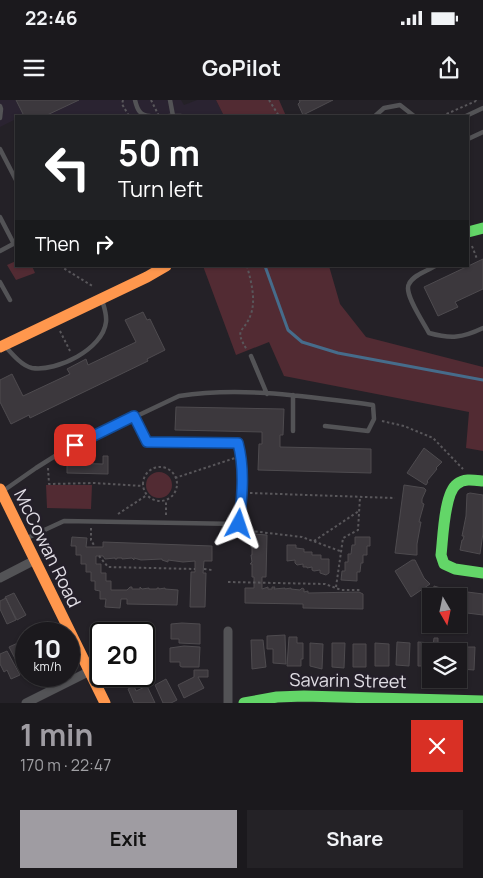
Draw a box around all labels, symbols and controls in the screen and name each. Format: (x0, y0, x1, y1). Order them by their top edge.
text: 22:46 (25, 5, 78, 31)
text: GoPilot (202, 53, 281, 83)
icon: menu (20, 54, 48, 82)
icon: share (435, 54, 463, 82)
text: 50 m (118, 129, 200, 177)
icon: left (35, 135, 100, 200)
text: Turn left (118, 174, 203, 204)
icon: right (90, 230, 118, 258)
text: Then (35, 231, 80, 257)
pin (54, 424, 96, 466)
icon: arrive (61, 431, 89, 459)
street label: McCowan Road (9, 485, 87, 611)
position arrow (212, 497, 264, 549)
north arrow (422, 588, 468, 632)
map controls (422, 588, 467, 688)
speed limit sign: 20 (90, 622, 155, 687)
text: 10 (34, 631, 61, 666)
button: layers (422, 643, 467, 688)
text: km/h (34, 658, 61, 675)
street label: Savarin Street (289, 667, 407, 693)
text: 1 min (20, 714, 93, 755)
button: close (411, 720, 463, 772)
text: 170 m · 22:47 (20, 754, 111, 776)
button: Exit (20, 810, 237, 868)
button: Share (247, 810, 463, 868)

